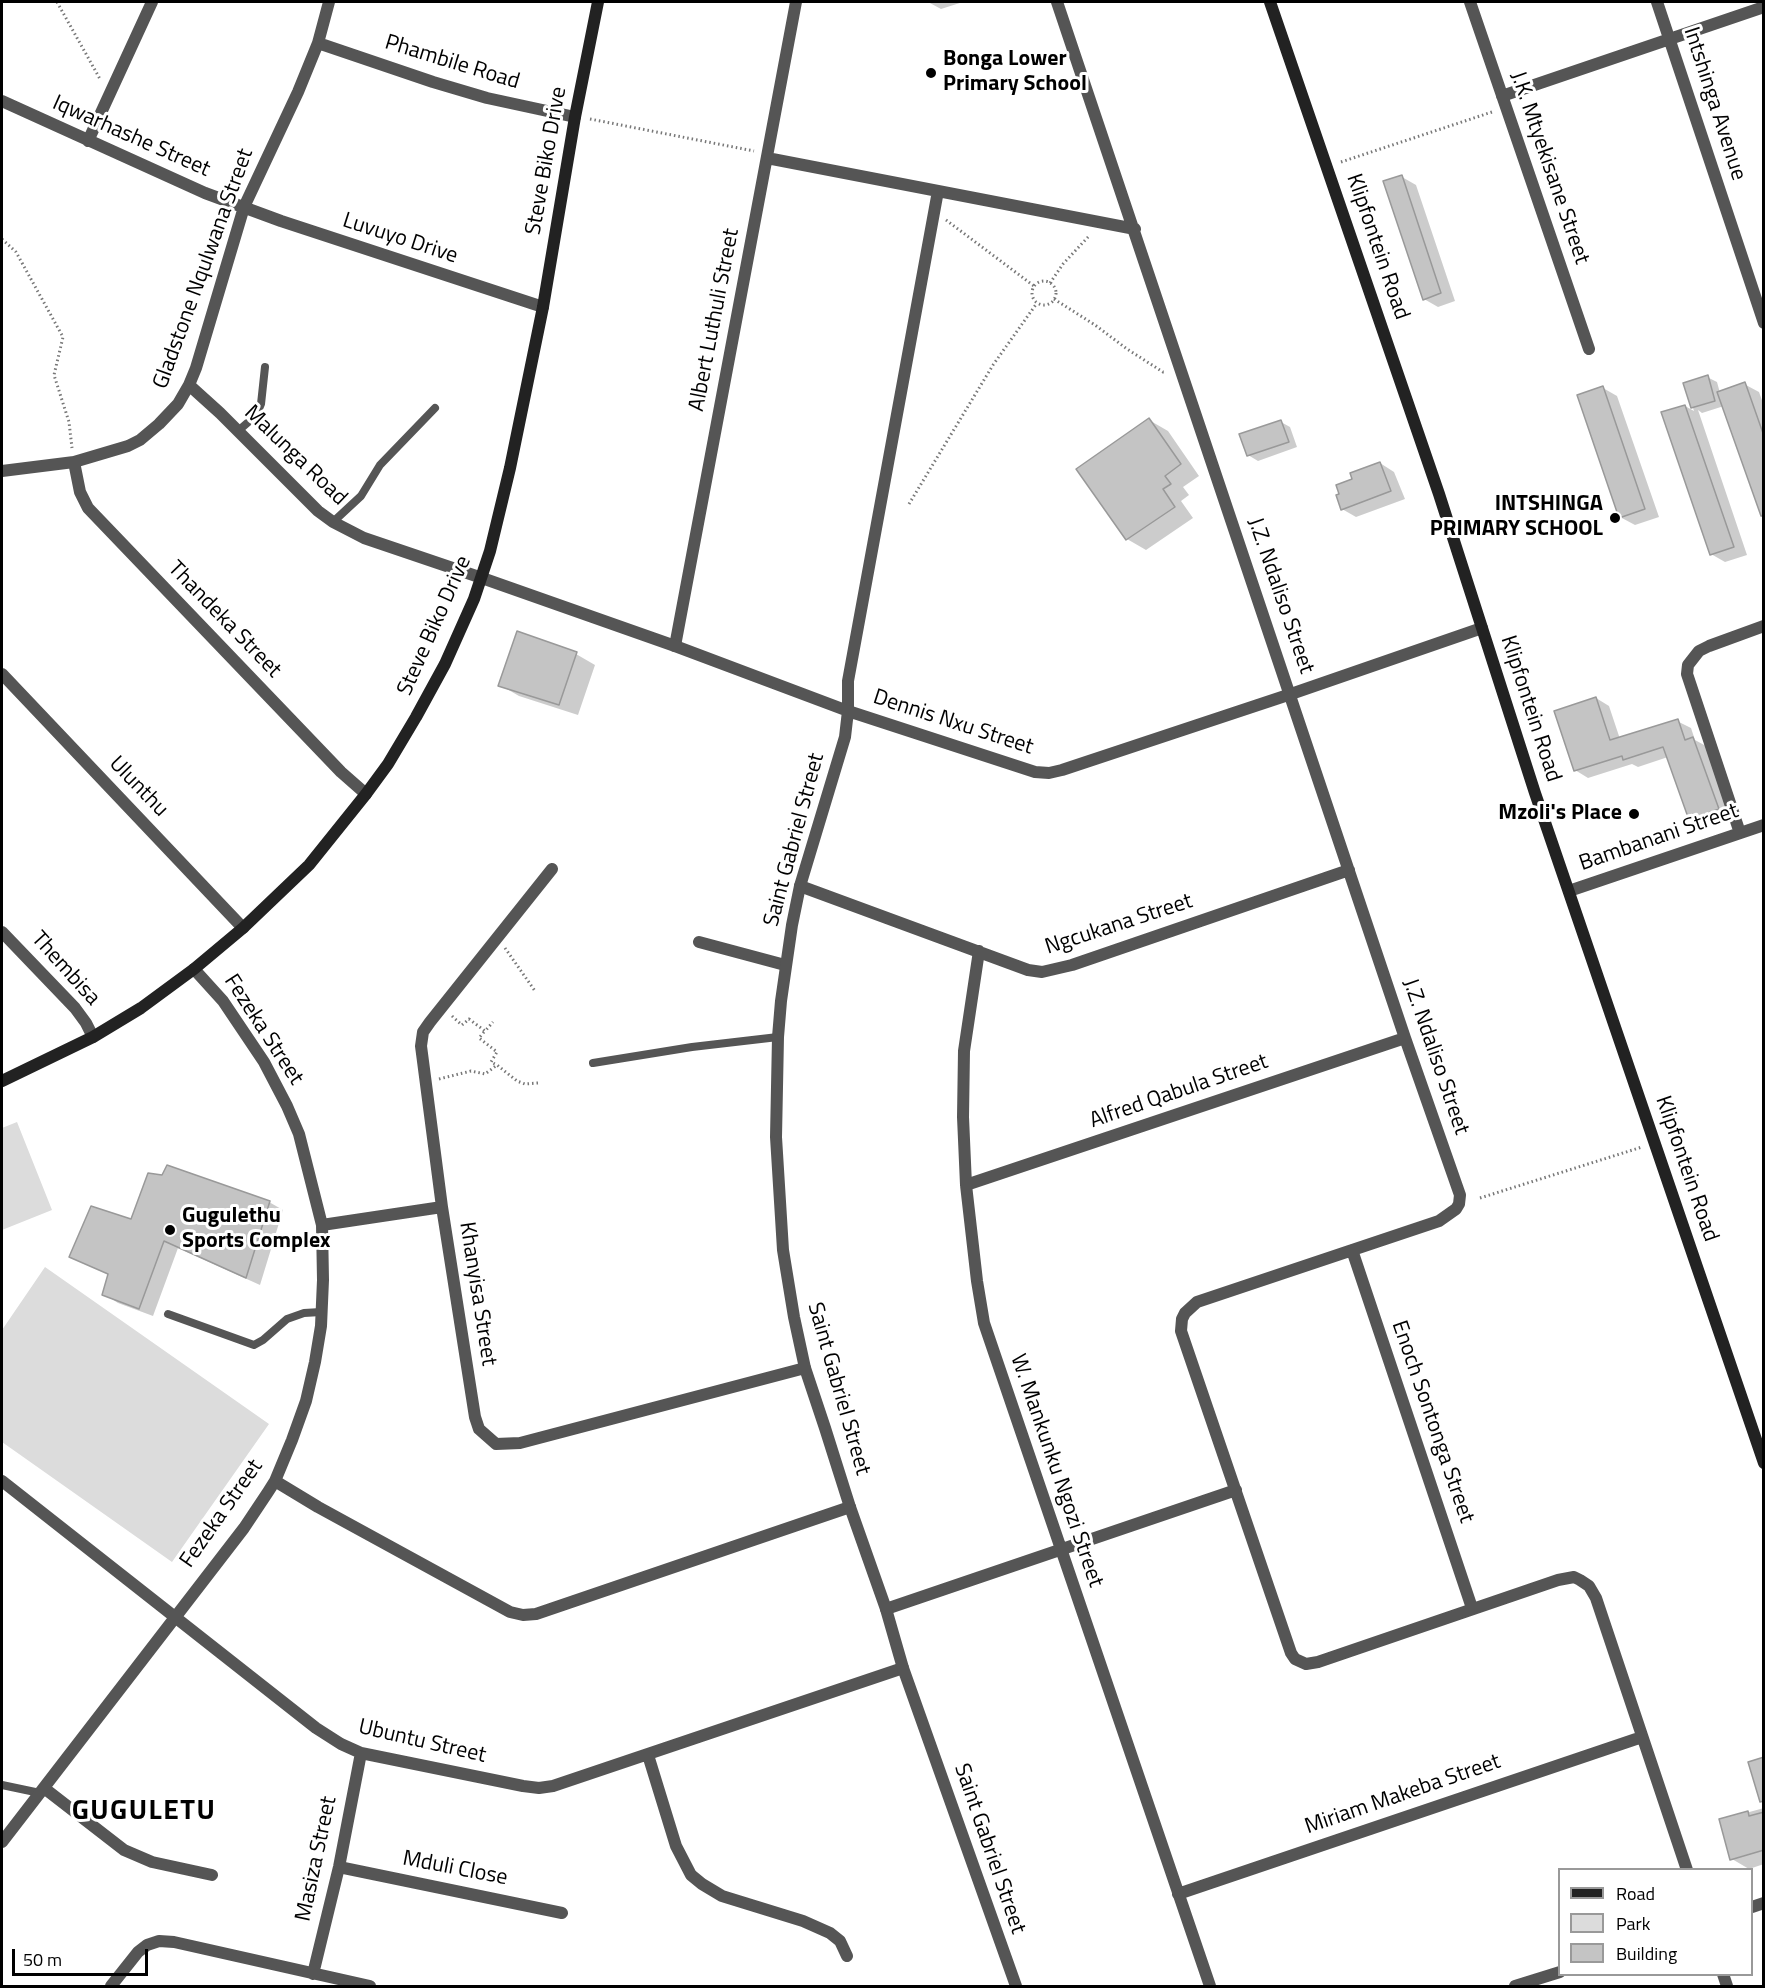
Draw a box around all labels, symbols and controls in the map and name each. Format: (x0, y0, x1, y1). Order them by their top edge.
street label: Intshinga Avenue (1677, 24, 1751, 184)
street label: Phambile Road (382, 30, 522, 96)
place label: Bonga Lower Primary School (943, 47, 1087, 98)
marker: Bonga Lower Primary School (924, 66, 938, 80)
street label: J.K. Mtyekisane Street (1504, 68, 1594, 268)
street label: Steve Biko Drive (521, 85, 573, 237)
street label: Iqwarhashe Street (48, 90, 214, 184)
street label: Gladstone Nqulwana Street (148, 145, 260, 393)
street label: Klipfontein Road (1340, 171, 1414, 323)
street label: Luvuyo Drive (339, 208, 461, 270)
street label: Albert Luthuli Street (684, 226, 746, 414)
street label: Malunga Road (238, 400, 352, 512)
place label: INTSHINGA PRIMARY SCHOOL (1430, 492, 1603, 544)
marker: INTSHINGA PRIMARY SCHOOL (1608, 511, 1622, 525)
street label: J.Z. Ndaliso Street (1241, 515, 1319, 677)
street label: Steve Biko Drive (392, 552, 478, 700)
street label: Thandeka Street (162, 556, 286, 684)
street label: Klipfontein Road (1494, 632, 1566, 786)
street label: Dennis Nxu Street (870, 685, 1036, 761)
street label: Saint Gabriel Street (759, 750, 831, 930)
street label: Ulunthu (103, 751, 173, 823)
street label: Bambanani Street (1576, 798, 1742, 878)
place label: Mzoli's Place (1498, 801, 1622, 827)
marker: Mzoli's Place (1627, 807, 1641, 821)
street label: Ngcukana Street (1042, 889, 1196, 961)
street label: Thembisa (25, 927, 105, 1011)
street label: Fezeka Street (218, 970, 308, 1090)
street label: J.Z. Ndaliso Street (1396, 976, 1474, 1138)
street label: Alfred Qabula Street (1086, 1049, 1272, 1135)
street label: Klipfontein Road (1649, 1093, 1723, 1245)
place label: Gugulethu Sports Complex (182, 1204, 331, 1256)
street label: Khanyisa Street (453, 1220, 501, 1368)
marker: Gugulethu Sports Complex (163, 1223, 177, 1237)
street label: Saint Gabriel Street (801, 1300, 875, 1478)
street label: Enoch Sontonga Street (1385, 1317, 1479, 1527)
street label: W. Mankunku Ngozi Street (1004, 1351, 1108, 1591)
street label: Fezeka Street (175, 1455, 269, 1573)
street label: Ubuntu Street (356, 1715, 488, 1769)
street label: Miriam Makeba Street (1302, 1749, 1504, 1841)
street label: Saint Gabriel Street (947, 1760, 1031, 1938)
street label: Masiza Street (291, 1794, 343, 1924)
district label: GUGULETU (72, 1795, 216, 1829)
street label: Mduli Close (400, 1846, 510, 1892)
legend (1558, 1868, 1753, 1976)
text: Road (1616, 1880, 1655, 1907)
text: Park (1616, 1910, 1650, 1937)
scale bar (15, 1937, 152, 1975)
text: Building (1616, 1940, 1677, 1967)
text: 50 m (23, 1946, 62, 1973)

